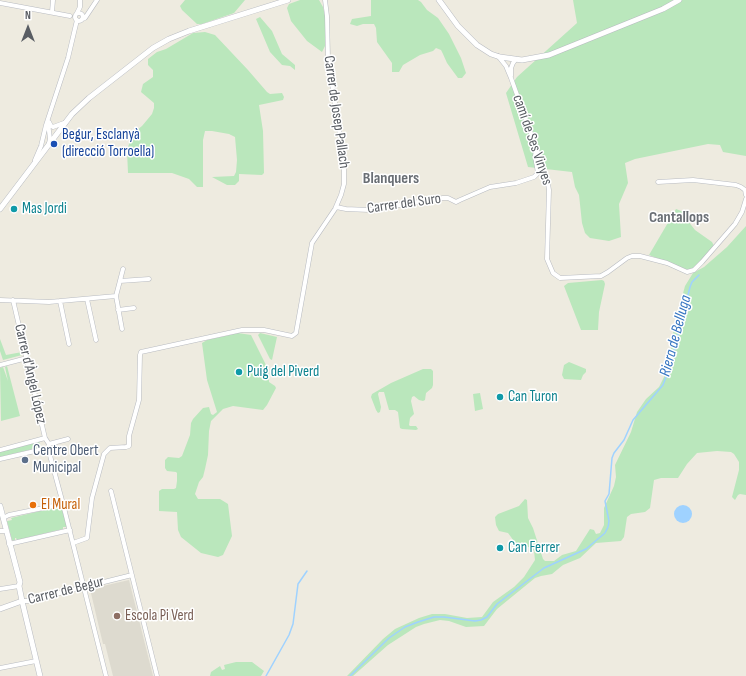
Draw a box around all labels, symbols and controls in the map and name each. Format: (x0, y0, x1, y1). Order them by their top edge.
north arrow (8, 8, 48, 48)
text: N (25, 9, 31, 22)
street label: Carrer de Josep Pallach (319, 55, 353, 169)
street label: camí de Ses Vinyes (508, 93, 556, 187)
place label: Begur, Esclanyà (direcció Torroella) (62, 126, 154, 161)
marker: Begur, Esclanyà (direcció Torroella) (49, 139, 59, 149)
district label: Blanquers (363, 169, 419, 189)
street label: Carrer del Suro (366, 190, 442, 218)
place label: Mas Jordi (22, 200, 67, 218)
marker: Mas Jordi (9, 204, 19, 214)
district label: Cantallops (649, 208, 709, 228)
water label: Riera de Belluga (656, 293, 696, 379)
street label: Carrer d'Àngel López (10, 322, 50, 426)
place label: Puig del Piverd (247, 363, 319, 381)
marker: Puig del Piverd (234, 367, 244, 377)
place label: Can Turon (508, 388, 558, 406)
marker: Can Turon (495, 392, 505, 402)
place label: Centre Obert Municipal (33, 442, 98, 477)
marker: Centre Obert Municipal (20, 455, 30, 465)
place label: El Mural (41, 496, 80, 514)
marker: El Mural (28, 500, 38, 510)
place label: Can Ferrer (508, 539, 560, 557)
marker: Can Ferrer (495, 543, 505, 553)
street label: Carrer de Begur (26, 573, 106, 609)
place label: Escola Pi Verd (125, 607, 194, 625)
marker: Escola Pi Verd (112, 611, 122, 621)

